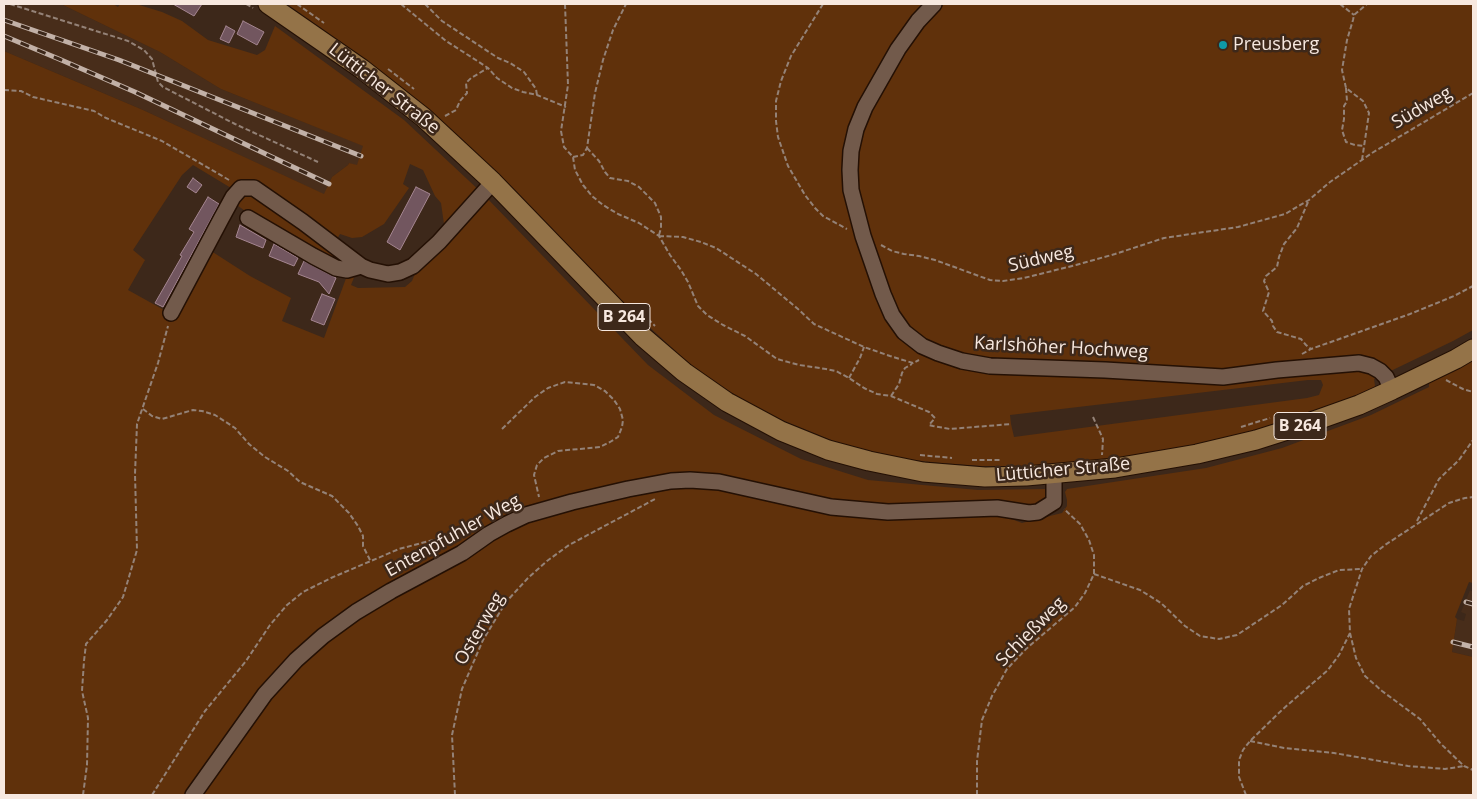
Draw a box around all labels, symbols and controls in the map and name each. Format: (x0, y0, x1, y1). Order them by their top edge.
place label: Preusberg (1233, 34, 1319, 56)
street label: Lütticher Straße (324, 39, 444, 139)
marker: Preusberg (1217, 39, 1229, 51)
street label: Südweg (1388, 82, 1456, 134)
street label: Südweg (1007, 241, 1075, 277)
road number: B 264 (598, 304, 650, 330)
street label: Karlshöher Hochweg (973, 333, 1149, 363)
road number: B 264 (1274, 412, 1326, 440)
street label: Lütticher Straße (995, 453, 1131, 487)
street label: Entenpfuhler Weg (382, 490, 524, 582)
street label: Osterweg (451, 589, 509, 669)
street label: Schießweg (992, 593, 1070, 671)

